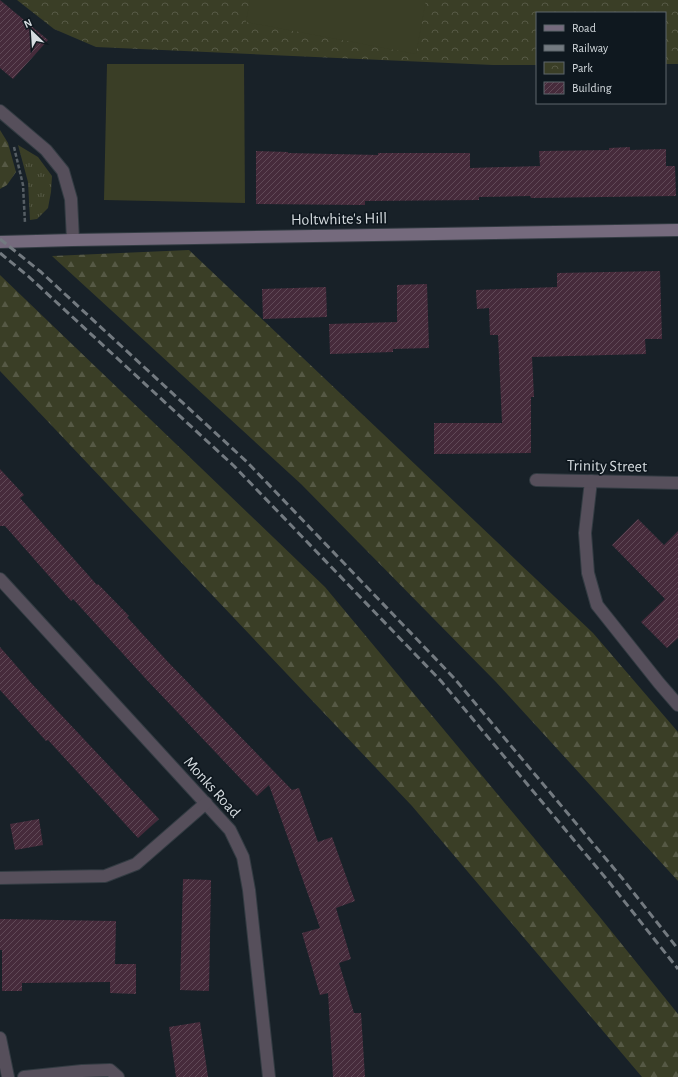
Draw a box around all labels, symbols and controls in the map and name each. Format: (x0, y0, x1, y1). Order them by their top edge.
north arrow (12, 12, 52, 52)
legend (536, 12, 666, 104)
text: N (22, 17, 34, 30)
text: Road (572, 22, 596, 34)
text: Railway (572, 42, 608, 55)
text: Park (572, 62, 593, 74)
text: Building (572, 82, 612, 94)
street label: Holtwhite's Hill (291, 210, 387, 228)
street label: Trinity Street (567, 457, 647, 476)
street label: Monks Road (181, 753, 243, 821)

